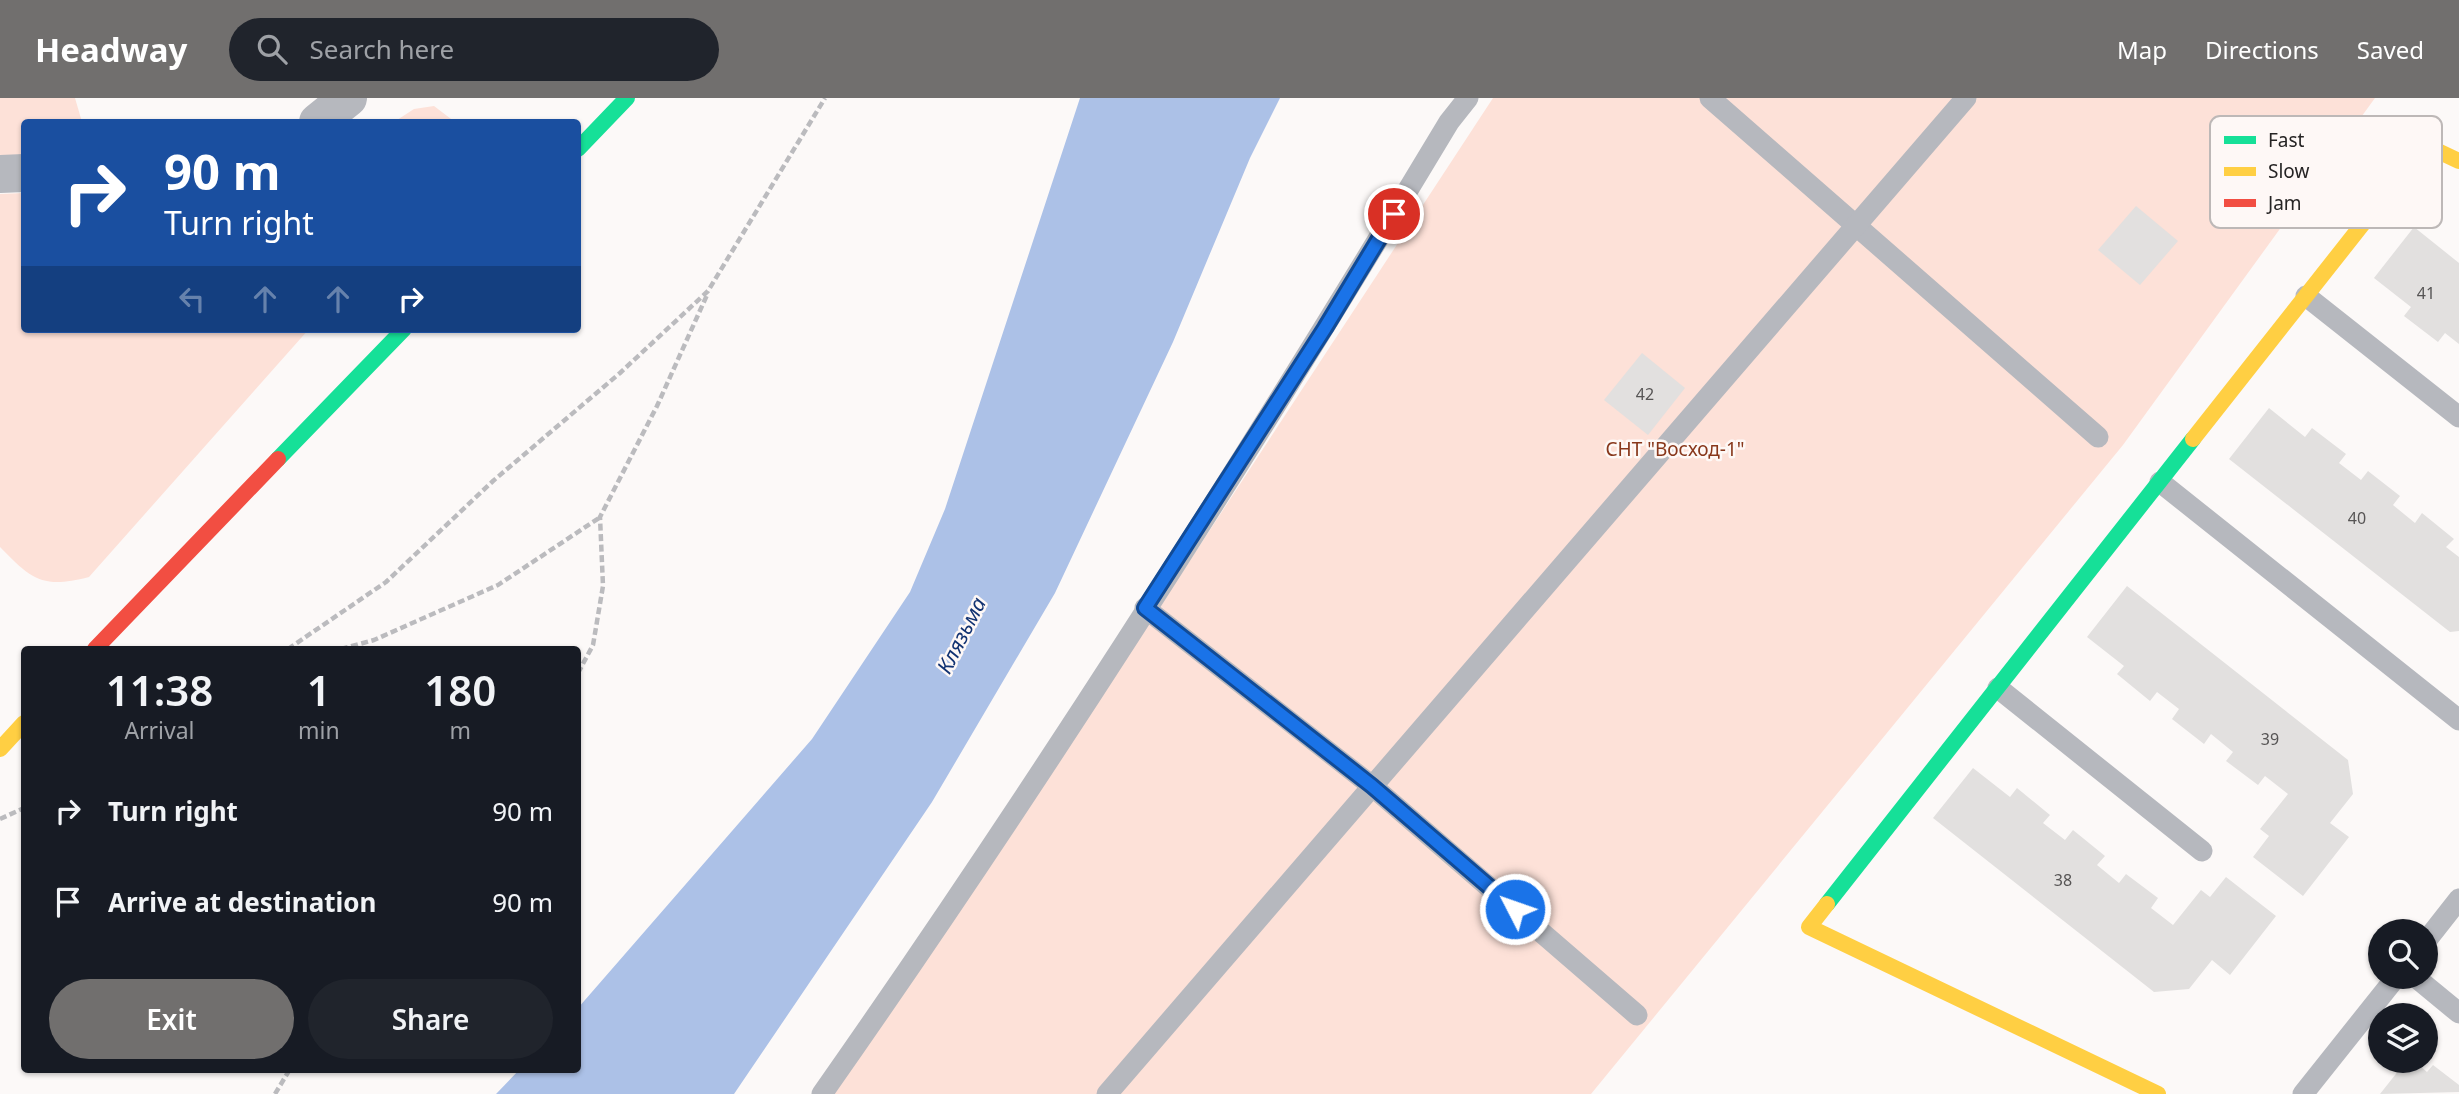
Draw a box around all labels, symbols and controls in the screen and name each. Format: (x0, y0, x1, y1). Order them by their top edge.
search box (229, 18, 719, 81)
text: Headway (35, 27, 187, 72)
icon: search (253, 30, 291, 68)
text: Search here (309, 31, 454, 67)
text: Map (2117, 33, 2167, 66)
text: Directions (2205, 33, 2319, 66)
text: Saved (2357, 33, 2424, 66)
legend (2210, 116, 2442, 228)
text: Fast (2268, 127, 2305, 153)
text: 90 m (164, 138, 281, 204)
icon: right (49, 147, 140, 238)
text: Slow (2268, 158, 2309, 184)
pin (1364, 184, 1424, 244)
text: Jam (2266, 190, 2302, 216)
icon: arrive (1375, 195, 1413, 233)
text: Turn right (164, 201, 314, 244)
icon: left (173, 280, 211, 318)
icon: ahead (246, 280, 284, 318)
icon: ahead (319, 280, 357, 318)
icon: right (392, 280, 430, 318)
house number: 41 (2417, 282, 2435, 304)
house number: 42 (1636, 383, 1654, 405)
park label: СНТ "Восход-1" (1605, 436, 1745, 462)
house number: 40 (2348, 507, 2366, 529)
water label: Клязьма (930, 592, 992, 678)
text: 11:38 (106, 661, 213, 718)
text: 1 (307, 661, 331, 718)
text: 180 (424, 661, 496, 718)
text: Arrival (124, 714, 195, 746)
text: min (298, 714, 340, 746)
text: m (450, 714, 471, 746)
house number: 39 (2261, 728, 2279, 750)
icon: right (49, 792, 87, 830)
text: Turn right (108, 793, 238, 829)
text: 90 m (492, 793, 553, 829)
house number: 38 (2054, 869, 2072, 891)
position arrow (1478, 872, 1552, 946)
icon: arrive (49, 883, 87, 921)
text: Arrive at destination (108, 884, 377, 920)
text: 90 m (492, 884, 553, 920)
map controls (2368, 919, 2438, 1073)
button: search (2368, 919, 2438, 989)
button: Exit (49, 979, 294, 1059)
button: Share (308, 979, 553, 1059)
button: layers (2368, 1003, 2438, 1073)

